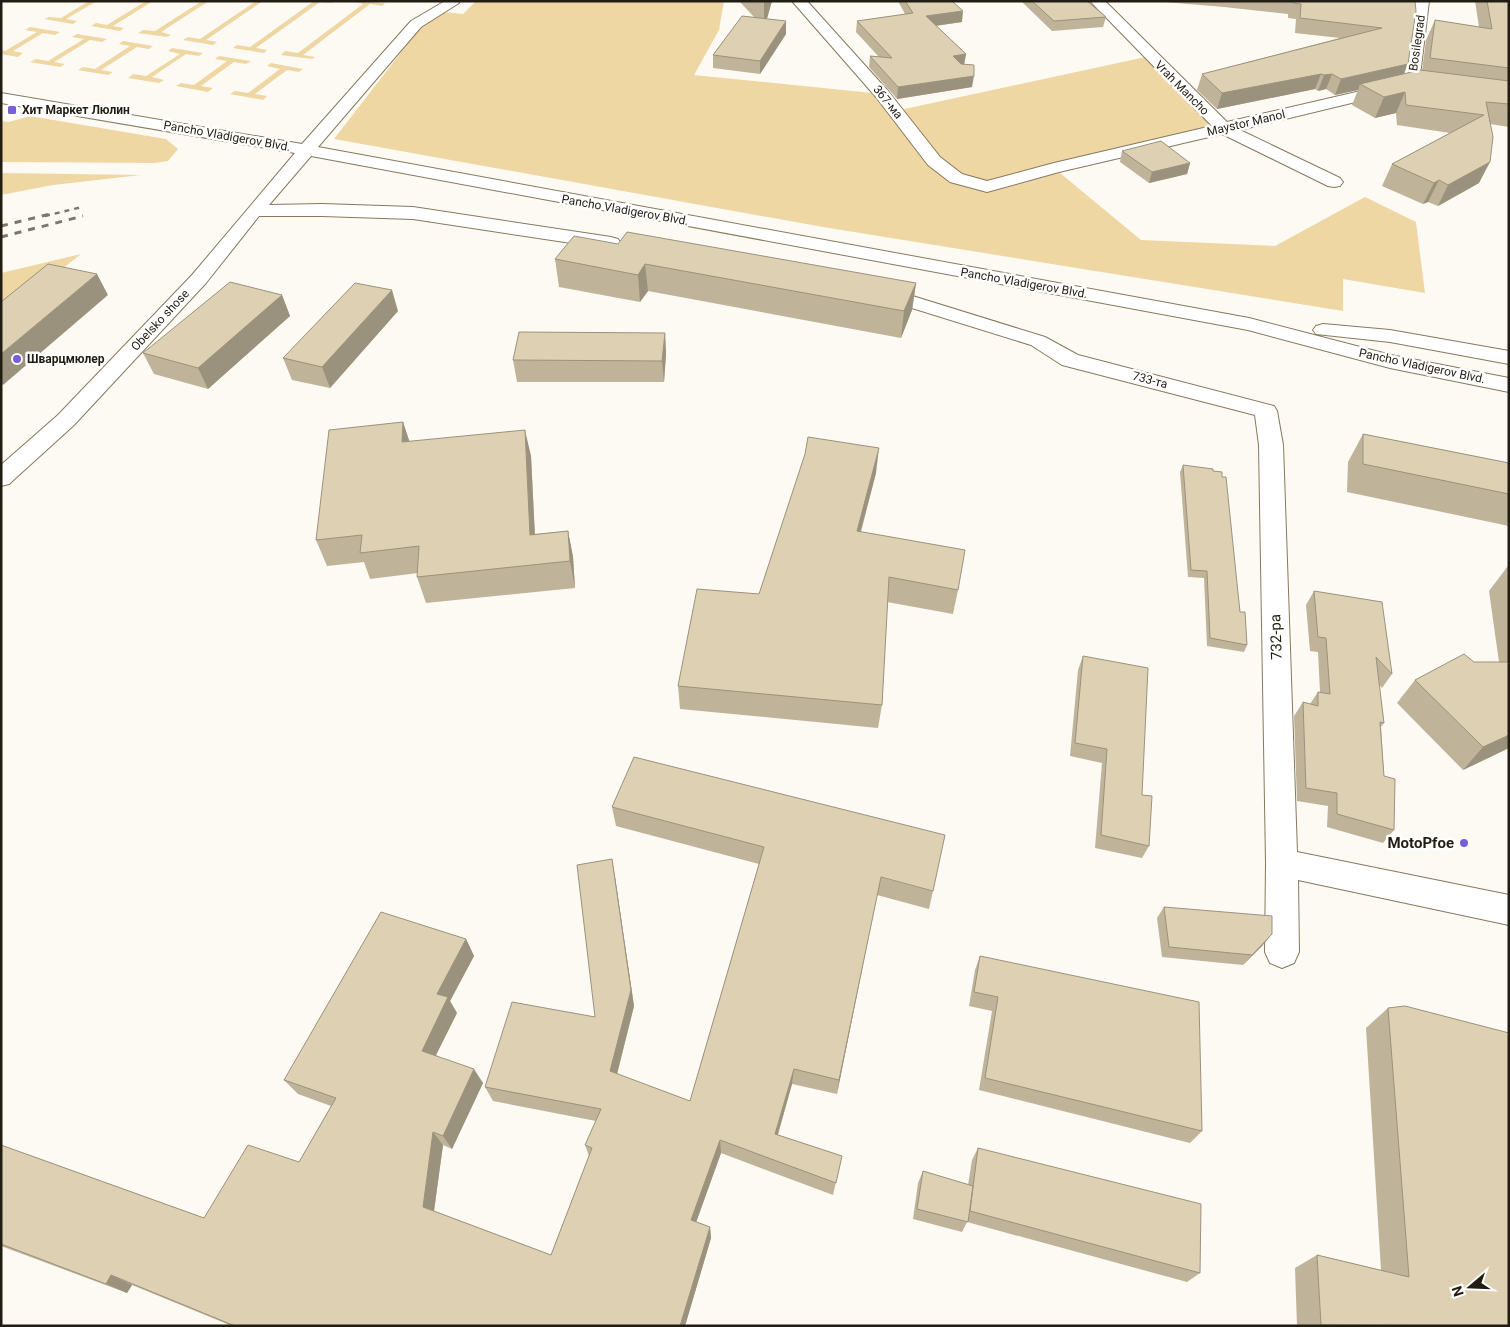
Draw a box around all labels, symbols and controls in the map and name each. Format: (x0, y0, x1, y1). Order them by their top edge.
street label: Bosilegrad (1406, 14, 1428, 72)
street label: Vrah Mancho (1152, 58, 1212, 118)
street label: 367-ма (870, 82, 906, 122)
place label: Хит Маркет Люлин (22, 103, 130, 117)
marker: Хит Маркет Люлин (6, 104, 18, 116)
street label: Maystor Manol (1206, 107, 1286, 139)
street label: Pancho Vladigerov Blvd. (162, 118, 292, 154)
street label: Pancho Vladigerov Blvd. (560, 192, 690, 228)
street label: Pancho Vladigerov Blvd. (959, 265, 1089, 301)
street label: Obelsko shose (128, 286, 192, 354)
street label: Pancho Vladigerov Blvd. (1358, 346, 1486, 386)
place label: Шварцмюлер (27, 352, 105, 366)
marker: Шварцмюлер (11, 353, 23, 365)
street label: 733-та (1131, 369, 1169, 391)
street label: 732-ра (1266, 614, 1286, 660)
place label: MotoPfoe (1387, 834, 1454, 852)
marker: MotoPfoe (1458, 837, 1470, 849)
north arrow (1445, 1262, 1495, 1312)
text: N (1449, 1284, 1467, 1299)

